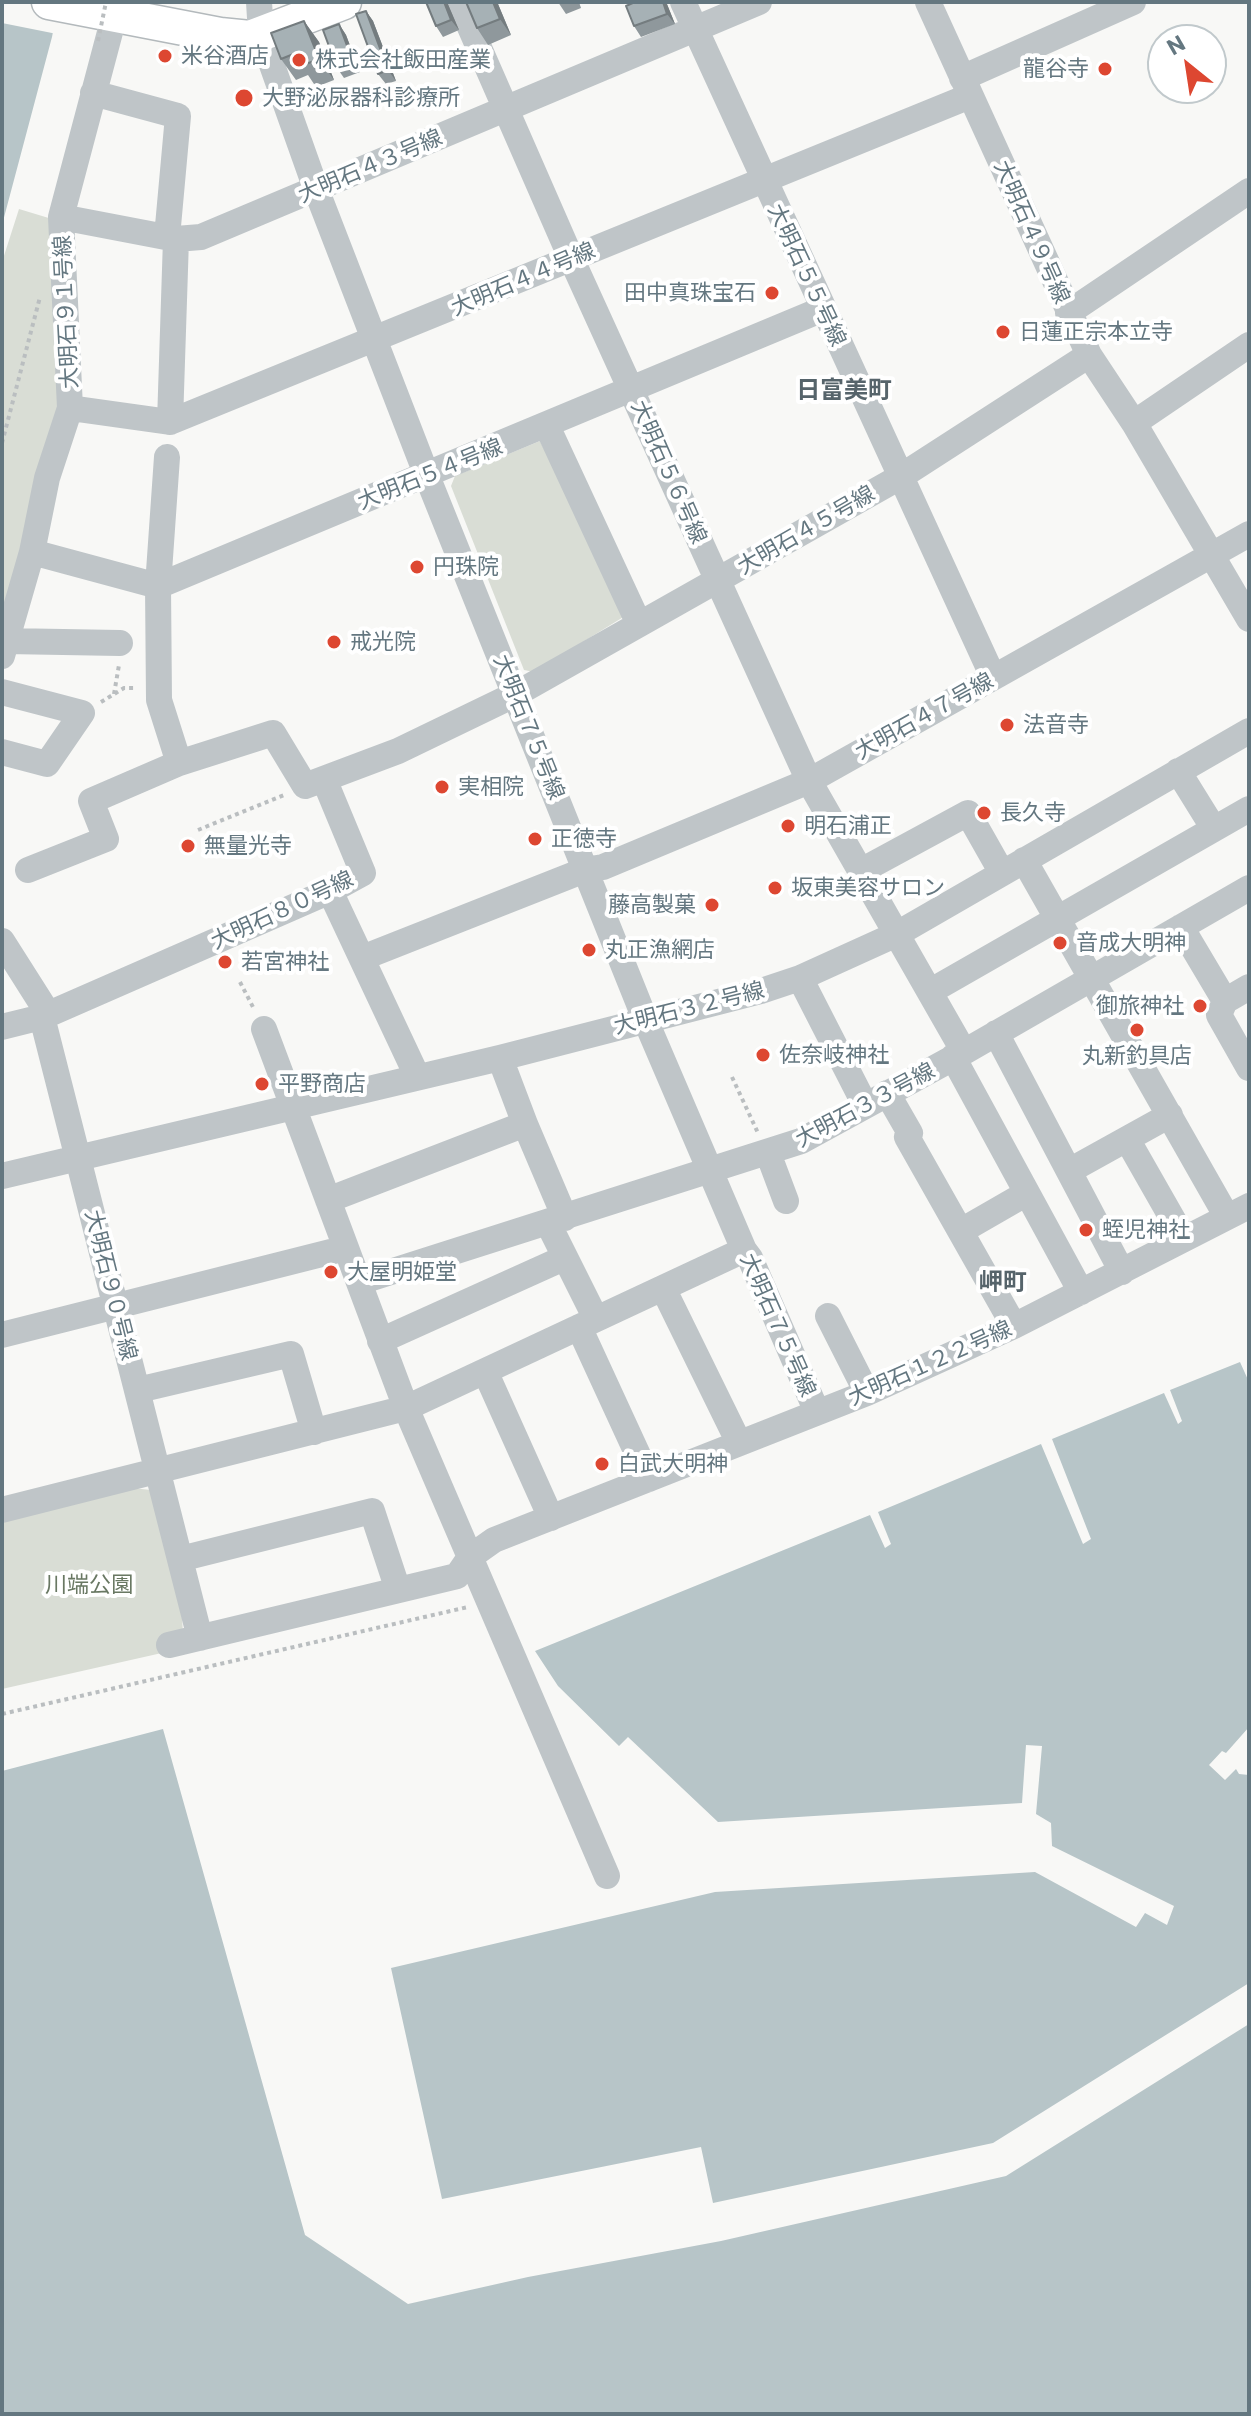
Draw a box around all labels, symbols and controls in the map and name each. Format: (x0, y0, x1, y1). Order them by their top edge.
north arrow (1147, 24, 1227, 104)
text: N (1162, 29, 1190, 60)
place label: 米谷酒店 (181, 43, 269, 69)
marker: 米谷酒店 (156, 47, 174, 65)
place label: 株式会社飯田産業 (315, 47, 491, 73)
marker: 株式会社飯田産業 (290, 51, 308, 69)
place label: 龍谷寺 (1023, 56, 1089, 82)
marker: 龍谷寺 (1096, 60, 1114, 78)
place label: 大野泌尿器科診療所 (262, 85, 460, 111)
marker: 大野泌尿器科診療所 (233, 87, 255, 109)
street label: 大明石４３号線 (294, 124, 446, 208)
street label: 大明石４９号線 (989, 156, 1075, 308)
street label: 大明石５５号線 (762, 200, 852, 350)
street label: 大明石９１号線 (49, 234, 83, 390)
street label: 大明石４４号線 (447, 237, 599, 321)
place label: 田中真珠宝石 (624, 280, 756, 306)
marker: 田中真珠宝石 (763, 284, 781, 302)
place label: 日蓮正宗本立寺 (1019, 319, 1173, 345)
marker: 日蓮正宗本立寺 (994, 323, 1012, 341)
district label: 日富美町 (796, 376, 892, 404)
street label: 大明石５６号線 (626, 396, 712, 548)
street label: 大明石５４号線 (354, 433, 506, 515)
street label: 大明石４５号線 (733, 480, 879, 580)
place label: 円珠院 (433, 554, 499, 580)
marker: 円珠院 (408, 558, 426, 576)
place label: 戒光院 (350, 629, 416, 655)
marker: 戒光院 (325, 633, 343, 651)
street label: 大明石７５号線 (488, 651, 570, 803)
street label: 大明石４７号線 (850, 667, 998, 765)
place label: 法音寺 (1023, 712, 1089, 738)
marker: 法音寺 (998, 716, 1016, 734)
place label: 実相院 (458, 774, 524, 800)
marker: 実相院 (433, 778, 451, 796)
place label: 長久寺 (1000, 800, 1066, 826)
marker: 長久寺 (975, 804, 993, 822)
place label: 明石浦正 (804, 813, 892, 839)
marker: 明石浦正 (779, 817, 797, 835)
place label: 正徳寺 (551, 826, 617, 852)
marker: 正徳寺 (526, 830, 544, 848)
place label: 無量光寺 (204, 833, 292, 859)
marker: 無量光寺 (179, 837, 197, 855)
street label: 大明石８０号線 (207, 865, 357, 955)
place label: 坂東美容サロン (791, 875, 945, 901)
marker: 坂東美容サロン (766, 879, 784, 897)
place label: 藤高製菓 (608, 892, 696, 918)
marker: 藤高製菓 (703, 896, 721, 914)
place label: 音成大明神 (1076, 930, 1186, 956)
marker: 音成大明神 (1051, 934, 1069, 952)
place label: 丸正漁網店 (605, 937, 715, 963)
marker: 丸正漁網店 (580, 941, 598, 959)
place label: 若宮神社 (241, 949, 329, 975)
marker: 若宮神社 (216, 953, 234, 971)
street label: 大明石３２号線 (611, 977, 767, 1039)
place label: 御旅神社 (1096, 993, 1184, 1019)
marker: 御旅神社 (1191, 997, 1209, 1015)
marker: 丸新釣具店 (1128, 1021, 1146, 1039)
place label: 佐奈岐神社 (779, 1042, 889, 1068)
place label: 丸新釣具店 (1082, 1043, 1192, 1069)
marker: 佐奈岐神社 (754, 1046, 772, 1064)
street label: 大明石３３号線 (791, 1057, 939, 1153)
place label: 平野商店 (278, 1071, 366, 1097)
marker: 平野商店 (253, 1075, 271, 1093)
street label: 大明石９０号線 (80, 1207, 142, 1363)
place label: 蛭児神社 (1102, 1217, 1190, 1243)
marker: 蛭児神社 (1077, 1221, 1095, 1239)
street label: 大明石７５号線 (735, 1249, 821, 1401)
place label: 大屋明姫堂 (347, 1259, 457, 1285)
marker: 大屋明姫堂 (322, 1263, 340, 1281)
district label: 岬町 (979, 1268, 1027, 1296)
street label: 大明石１２２号線 (844, 1315, 1016, 1411)
place label: 白武大明神 (618, 1451, 728, 1477)
marker: 白武大明神 (593, 1455, 611, 1473)
park label: 川端公園 (45, 1572, 133, 1598)

